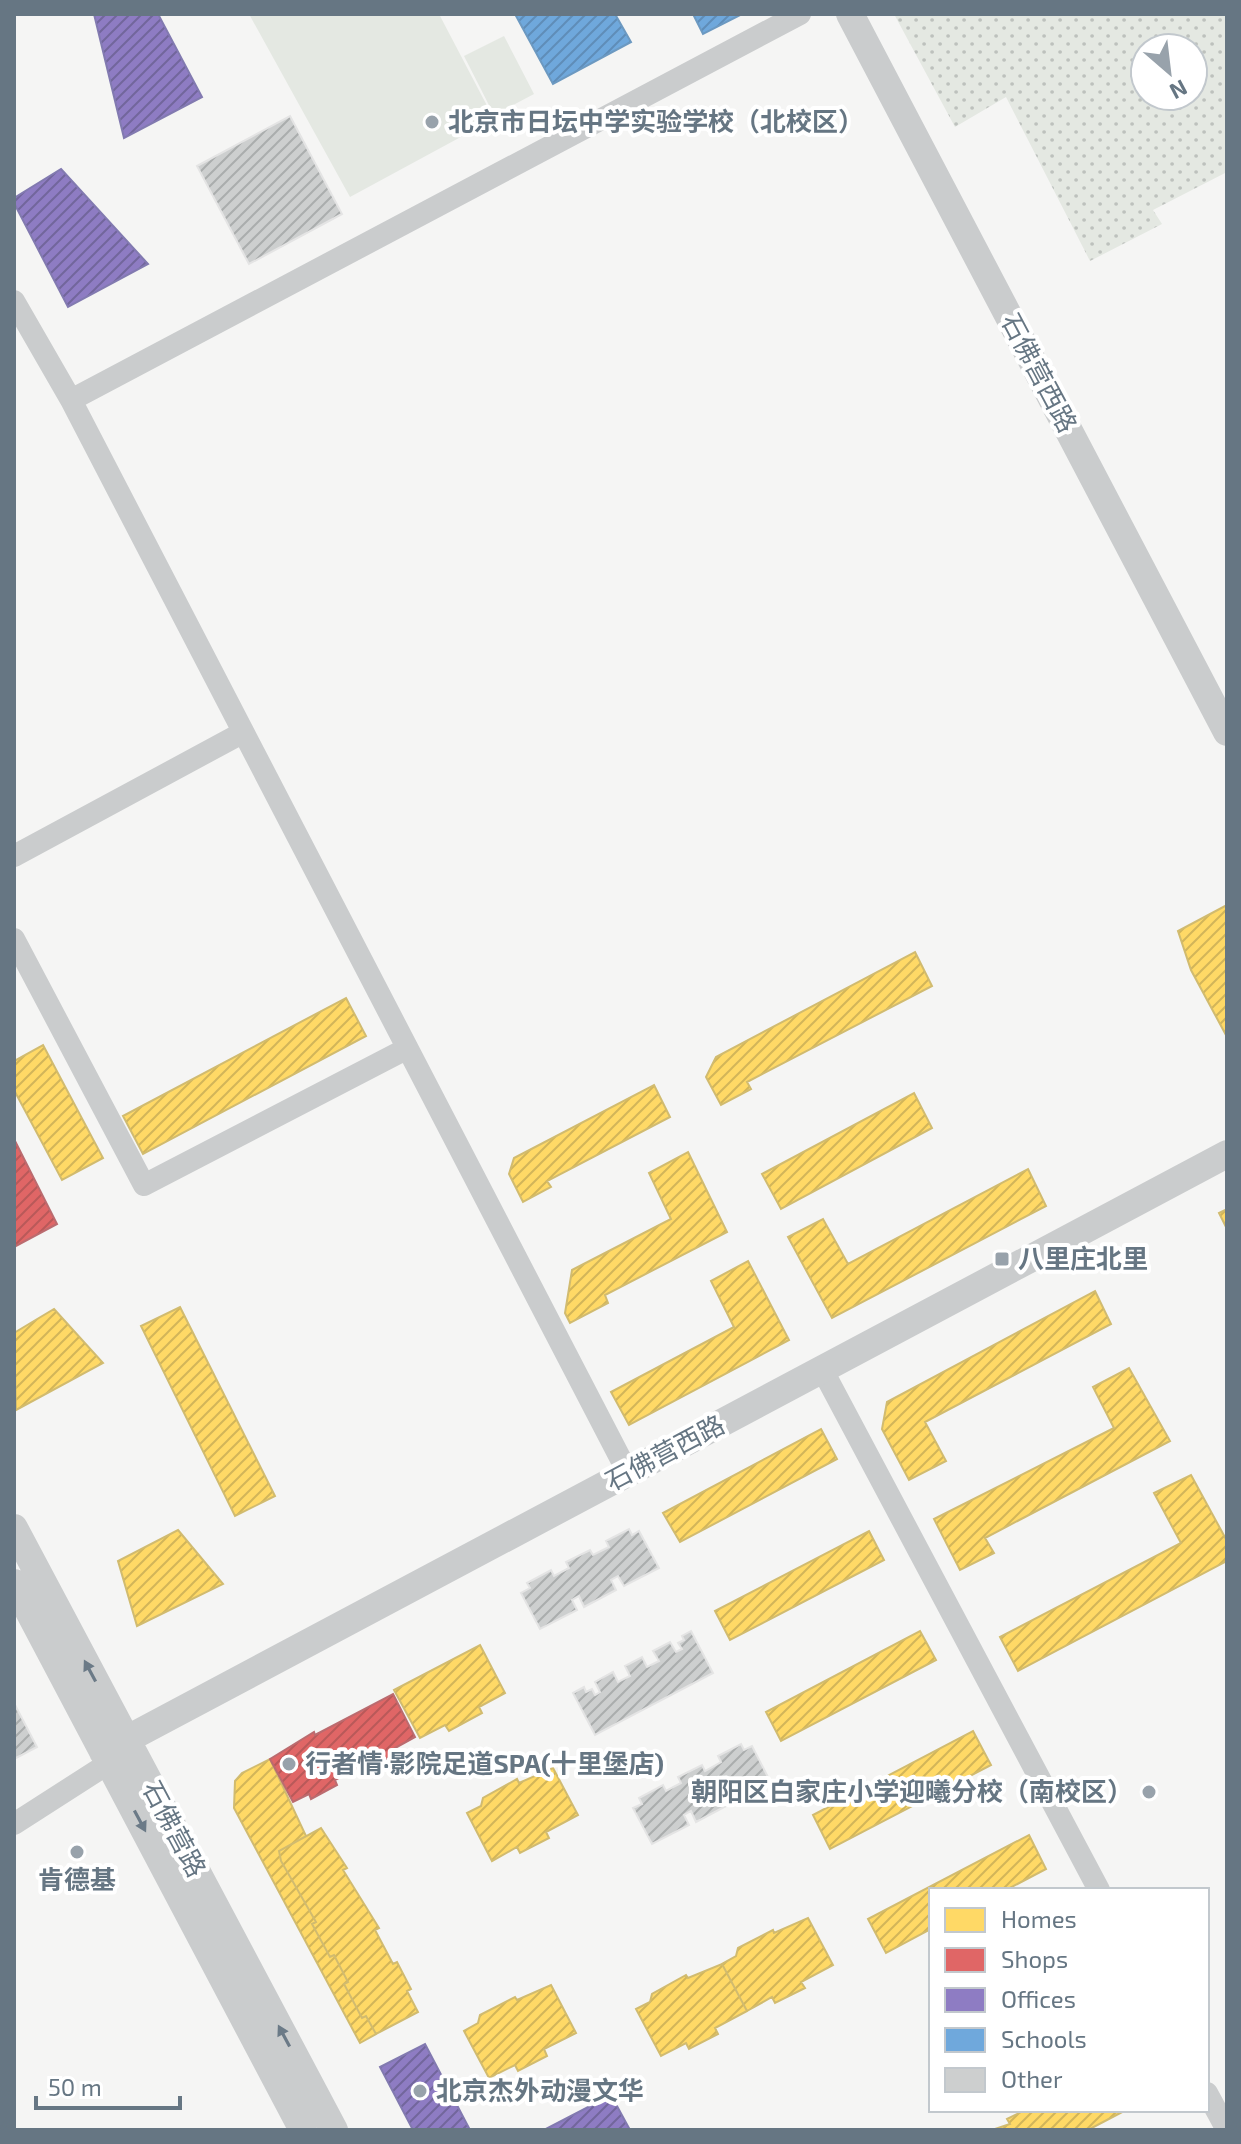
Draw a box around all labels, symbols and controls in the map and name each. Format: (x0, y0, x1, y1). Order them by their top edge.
north arrow (1129, 32, 1209, 112)
text: N (1166, 75, 1192, 106)
place label: 北京市日坛中学实验学校（北校区） (448, 105, 864, 136)
marker: 北京市日坛中学实验学校（北校区） (423, 113, 441, 131)
street label: 石佛营西路 (996, 308, 1085, 437)
place label: 八里庄北里 (1018, 1242, 1148, 1273)
marker: 八里庄北里 (993, 1250, 1011, 1268)
street label: 石佛营西路 (600, 1407, 729, 1496)
one-way arrow (83, 1659, 97, 1682)
place label: 行者情·影院足道SPA(十里堡店) (305, 1747, 664, 1778)
marker: 行者情·影院足道SPA(十里堡店) (280, 1755, 298, 1773)
street label: 石佛营路 (137, 1775, 213, 1881)
place label: 朝阳区白家庄小学迎曦分校（南校区） (691, 1775, 1133, 1806)
marker: 朝阳区白家庄小学迎曦分校（南校区） (1140, 1783, 1158, 1801)
one-way arrow (133, 1809, 146, 1832)
marker: 肯德基 (68, 1843, 86, 1861)
place label: 肯德基 (38, 1863, 116, 1894)
legend (929, 1888, 1209, 2112)
text: Homes (1001, 1904, 1077, 1933)
text: Shops (1001, 1944, 1068, 1973)
text: Offices (1001, 1984, 1076, 2013)
text: Schools (1001, 2024, 1087, 2053)
one-way arrow (278, 2025, 291, 2048)
scale bar (36, 2060, 180, 2110)
text: Other (1001, 2064, 1063, 2093)
text: 50 m (48, 2072, 102, 2101)
place label: 北京杰外动漫文华 (436, 2074, 644, 2105)
marker: 北京杰外动漫文华 (411, 2082, 429, 2100)

